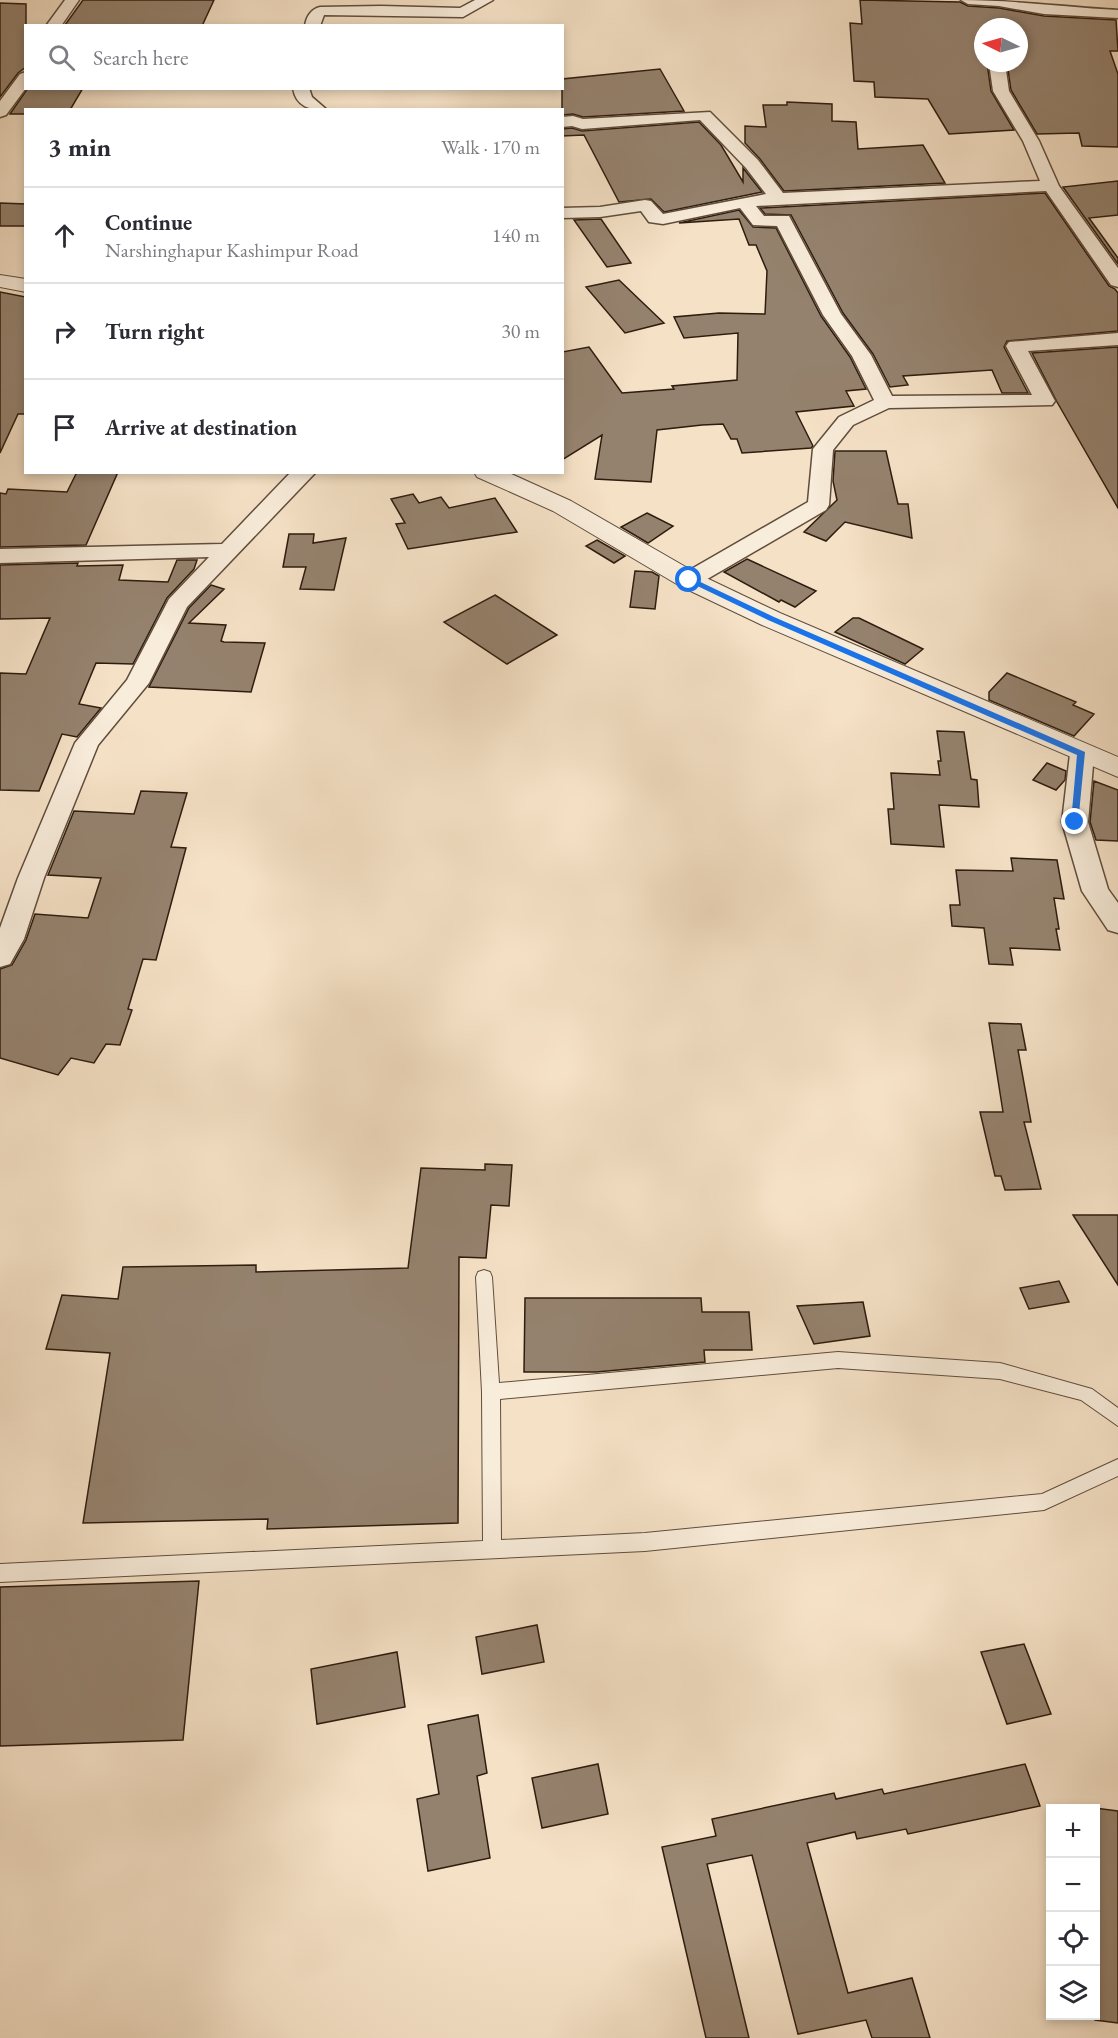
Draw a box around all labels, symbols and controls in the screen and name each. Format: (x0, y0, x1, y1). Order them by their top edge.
north arrow (974, 18, 1028, 72)
search box (24, 24, 564, 90)
icon: search (45, 41, 78, 74)
text: Search here (93, 43, 188, 72)
text: 3 min (48, 130, 111, 164)
text: Walk · 170 m (441, 134, 540, 160)
text: Continue (105, 208, 192, 237)
icon: ahead (48, 219, 81, 252)
text: 140 m (492, 222, 540, 248)
text: Narshinghapur Kashimpur Road (105, 237, 359, 263)
icon: right (48, 315, 81, 348)
text: Turn right (105, 317, 204, 346)
text: 30 m (501, 318, 540, 344)
icon: arrive (48, 411, 81, 444)
text: Arrive at destination (105, 413, 297, 442)
route start (675, 566, 701, 592)
route end (1061, 808, 1087, 834)
map controls (1046, 1804, 1100, 2020)
button: + (1046, 1804, 1100, 1858)
button: − (1046, 1858, 1100, 1912)
button: locate (1046, 1912, 1100, 1966)
button: layers (1046, 1966, 1100, 2020)

